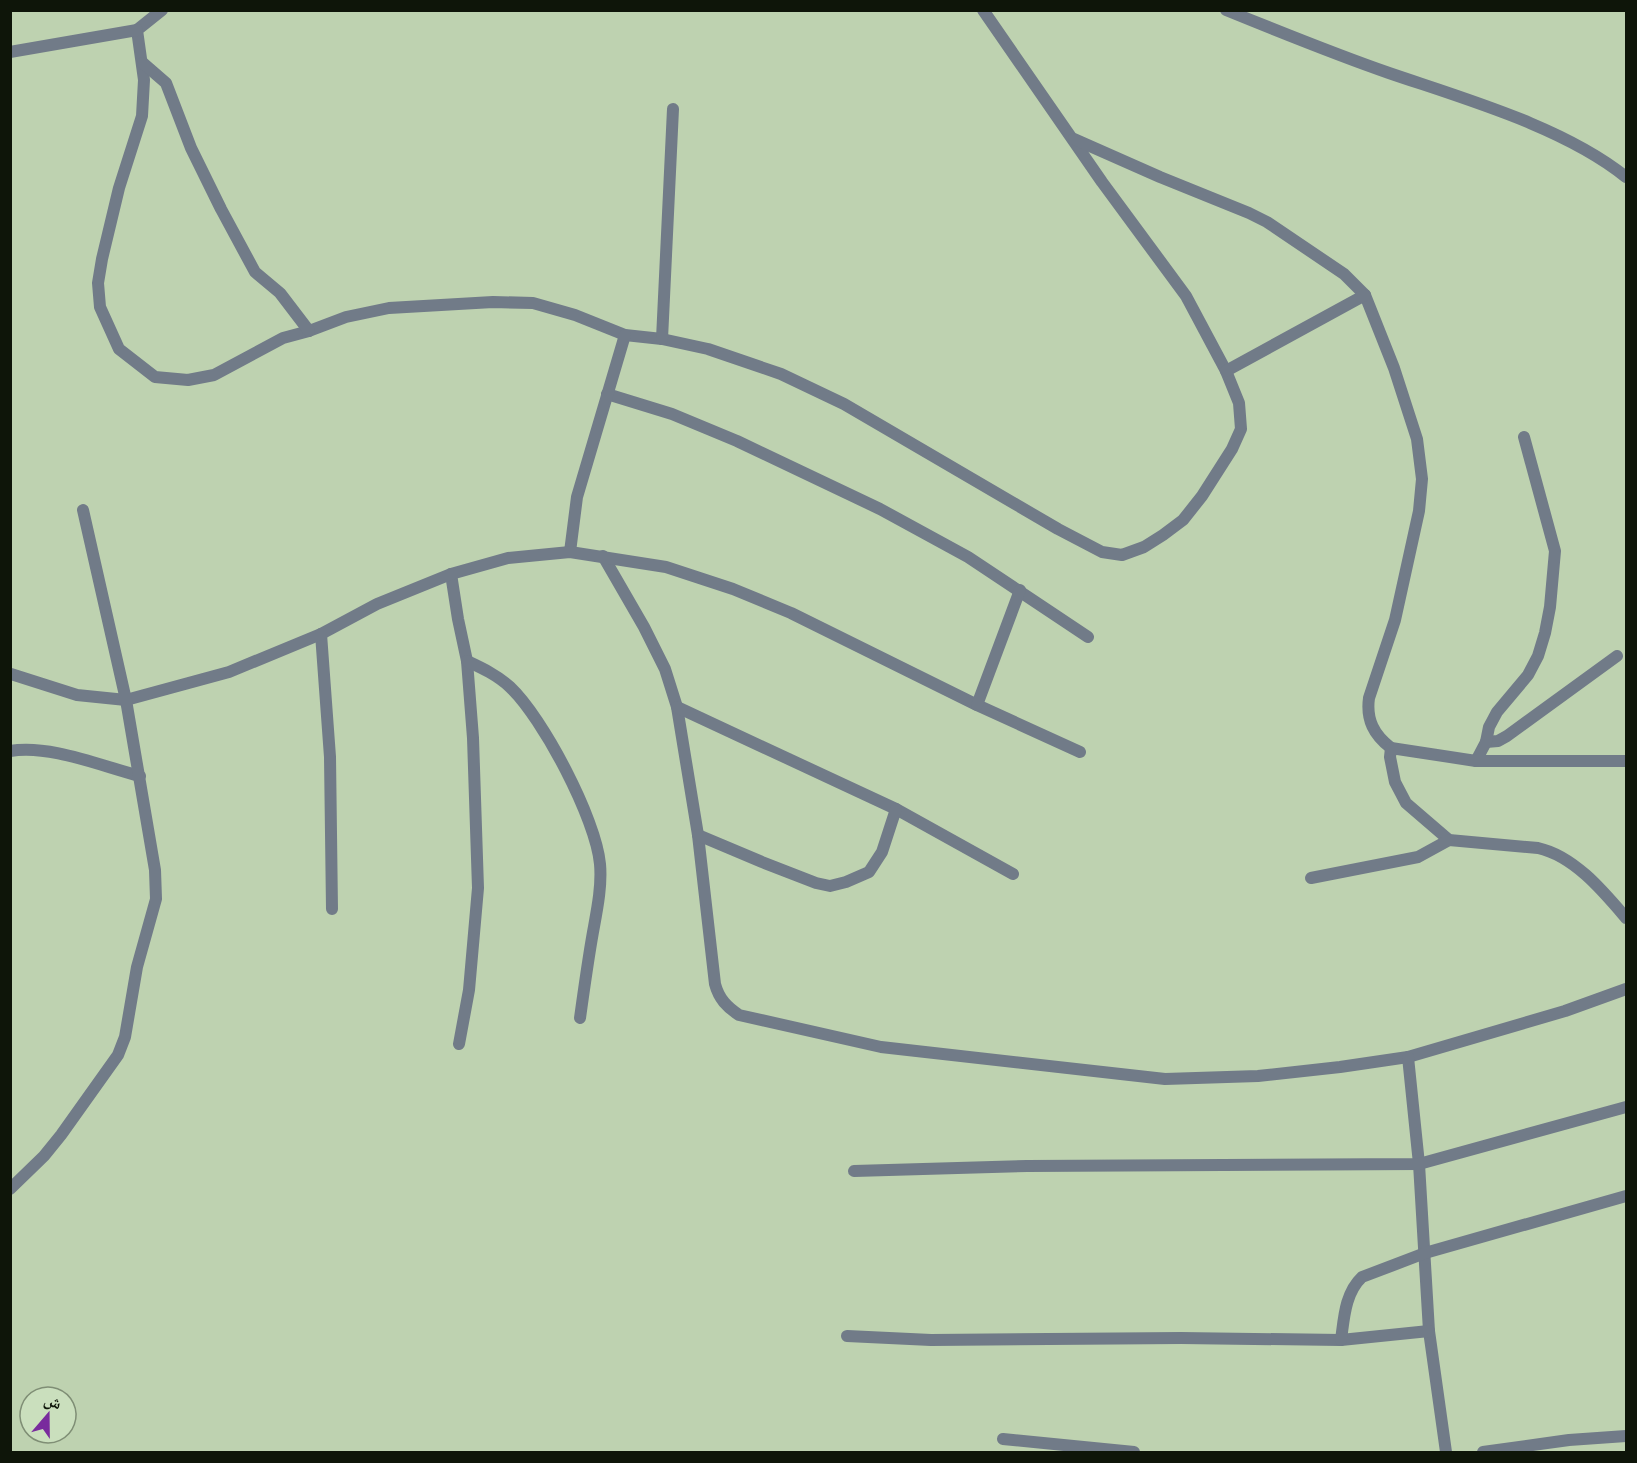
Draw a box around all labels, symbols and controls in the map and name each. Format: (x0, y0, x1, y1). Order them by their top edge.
north arrow (18, 1385, 78, 1445)
text: ش (41, 1387, 65, 1415)

